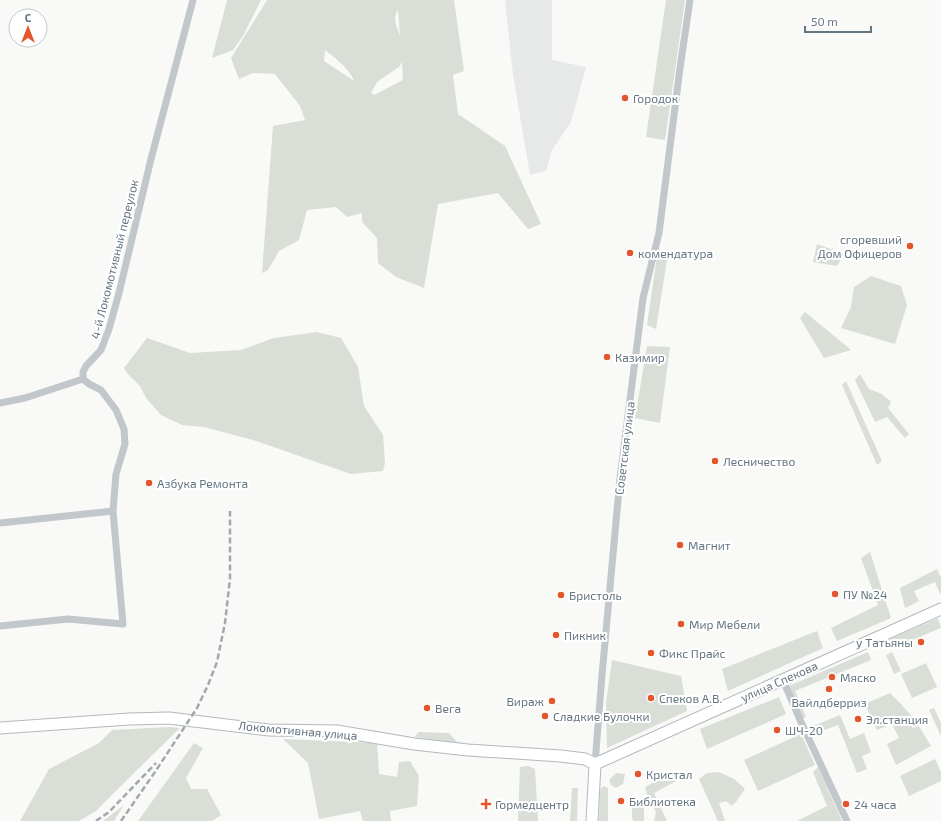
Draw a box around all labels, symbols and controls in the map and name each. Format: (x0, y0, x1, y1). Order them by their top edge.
north arrow (8, 8, 48, 48)
scale bar (805, 8, 871, 34)
text: С (25, 11, 32, 24)
text: 50 m (811, 14, 838, 28)
place label: Городок (633, 91, 679, 105)
marker: Городок (620, 93, 630, 103)
street label: 4-й Локомотивный переулок (87, 177, 142, 340)
place label: сгоревший Дом Офицеров (817, 232, 902, 260)
marker: сгоревший Дом Офицеров (905, 241, 915, 251)
place label: комендатура (638, 246, 713, 261)
marker: комендатура (625, 248, 635, 258)
place label: Казимир (615, 350, 665, 364)
marker: Казимир (602, 352, 612, 362)
street label: Советская улица (611, 401, 638, 496)
place label: Лесничество (723, 454, 796, 468)
marker: Лесничество (710, 456, 720, 466)
place label: Азбука Ремонта (157, 476, 248, 491)
marker: Азбука Ремонта (144, 478, 154, 488)
place label: Магнит (688, 538, 731, 552)
marker: Магнит (675, 540, 685, 550)
place label: ПУ №24 (843, 587, 887, 601)
place label: Бристоль (569, 588, 622, 602)
marker: ПУ №24 (830, 589, 840, 599)
marker: Бристоль (556, 590, 566, 600)
place label: Мир Мебели (689, 617, 760, 631)
marker: Мир Мебели (676, 619, 686, 629)
place label: Пикник (564, 628, 607, 642)
marker: Пикник (551, 630, 561, 640)
place label: у Татьяны (856, 635, 913, 650)
marker: у Татьяны (916, 637, 926, 647)
place label: Фикс Прайс (659, 646, 726, 660)
marker: Фикс Прайс (646, 648, 656, 658)
street label: улица Спекова (738, 658, 820, 705)
place label: Мяско (840, 670, 876, 684)
marker: Мяско (827, 672, 837, 682)
marker: Вайлдберриз (824, 684, 834, 694)
place label: Спеков А.В. (659, 691, 722, 705)
marker: Спеков А.В. (646, 693, 656, 703)
place label: Вираж (506, 694, 545, 708)
place label: Вайлдберриз (791, 695, 867, 709)
marker: Вираж (547, 696, 557, 706)
place label: Вега (435, 701, 461, 715)
marker: Вега (422, 703, 432, 713)
place label: Сладкие Булочки (553, 709, 649, 724)
marker: Сладкие Булочки (540, 711, 550, 721)
place label: Эл.станция (866, 712, 928, 726)
marker: Эл.станция (853, 714, 863, 724)
street label: Локомотивная улица (238, 718, 358, 743)
place label: ШЧ-20 (785, 723, 823, 737)
marker: ШЧ-20 (772, 725, 782, 735)
place label: Кристал (646, 767, 692, 781)
marker: Кристал (633, 769, 643, 779)
place label: Библиотека (629, 794, 696, 808)
marker: Библиотека (616, 796, 626, 806)
place label: Гормедцентр (495, 797, 569, 811)
place label: 24 часа (854, 797, 896, 811)
marker: Гормедцентр (480, 798, 492, 810)
marker: 24 часа (841, 799, 851, 809)

